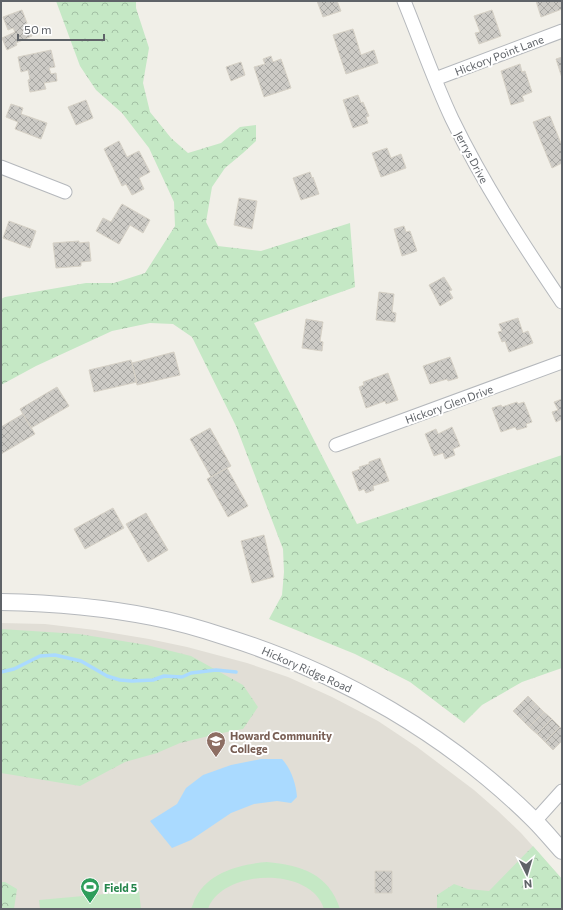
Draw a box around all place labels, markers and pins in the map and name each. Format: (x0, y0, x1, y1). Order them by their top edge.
place label: Howard Community College (230, 729, 332, 755)
school or university icon: Howard Community College (205, 730, 227, 758)
sports icon: Field 5 (79, 876, 101, 904)
place label: Field 5 (104, 881, 137, 894)

